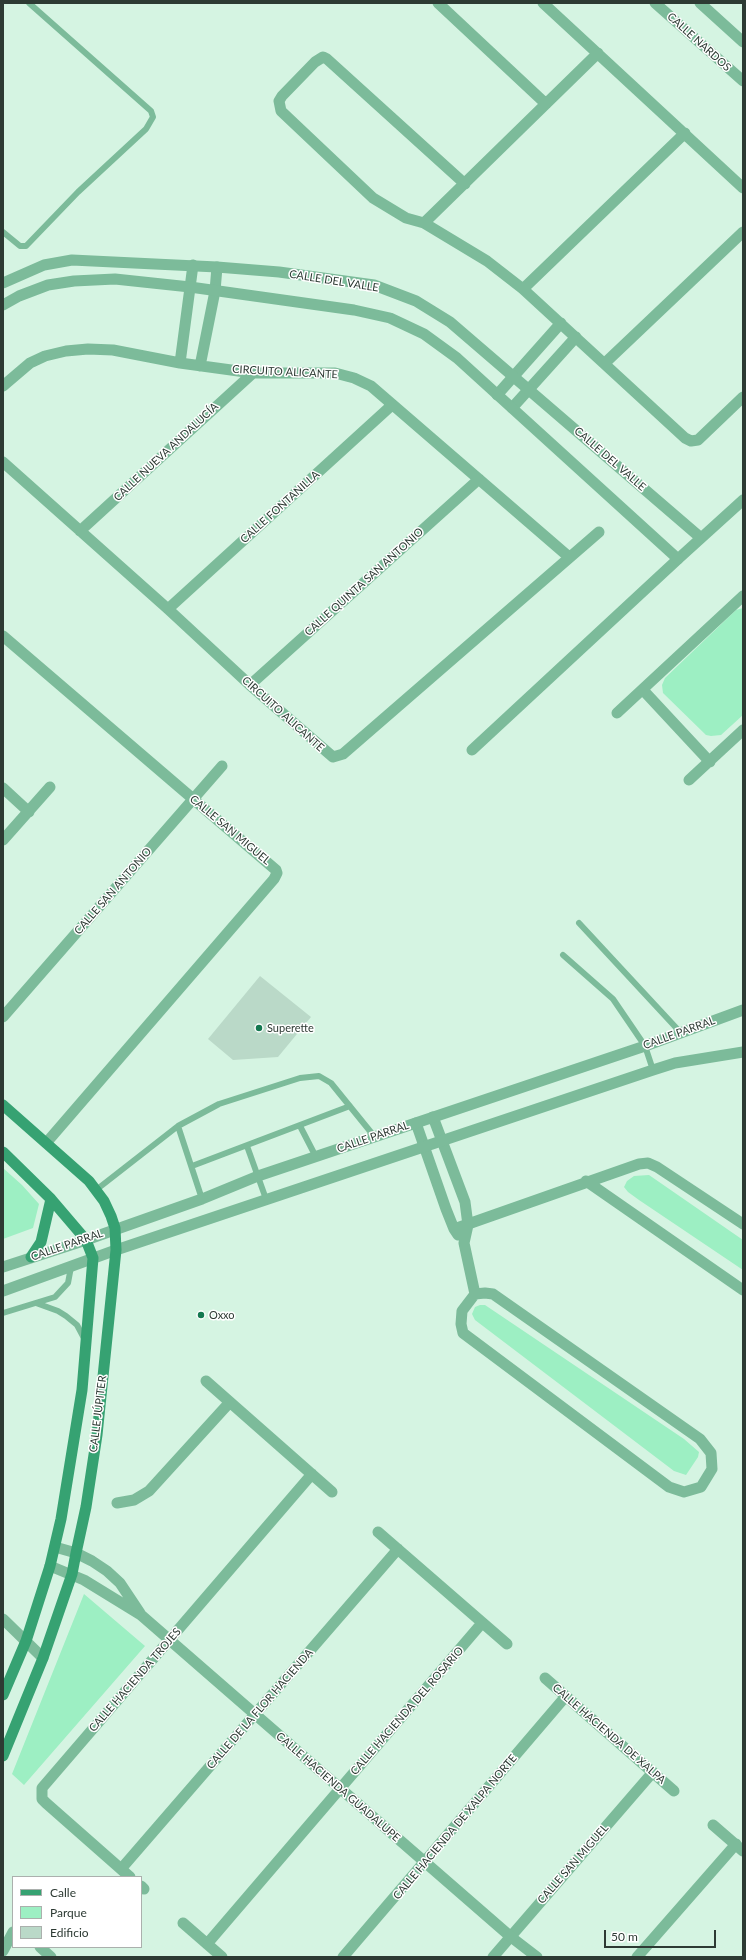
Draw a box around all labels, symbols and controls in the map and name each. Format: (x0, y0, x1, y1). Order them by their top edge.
street label: CALLE NARDOS (664, 10, 734, 74)
street label: CALLE DEL VALLE (288, 267, 380, 295)
street label: CIRCUITO ALICANTE (232, 363, 338, 381)
street label: CALLE NUEVA ANDALUCÍA (111, 400, 221, 504)
street label: CALLE DEL VALLE (572, 424, 648, 494)
street label: CALLE FONTANILLA (238, 468, 322, 546)
street label: CALLE QUINTA SAN ANTONIO (302, 525, 426, 639)
street label: CIRCUITO ALICANTE (239, 674, 327, 754)
street label: CALLE SAN MIGUEL (187, 792, 273, 868)
street label: CALLE SAN ANTONIO (72, 845, 154, 937)
street label: CALLE PARRAL (641, 1014, 717, 1052)
place label: Superette (267, 1021, 314, 1035)
marker: Superette (254, 1023, 264, 1033)
street label: CALLE PARRAL (335, 1118, 411, 1156)
street label: CALLE PARRAL (29, 1226, 105, 1264)
place label: Oxxo (209, 1308, 235, 1322)
marker: Oxxo (196, 1310, 206, 1320)
street label: CALLE JÚPITER (87, 1375, 109, 1453)
street label: CALLE HACIENDA TROJES (86, 1625, 184, 1735)
street label: CALLE HACIENDA DEL ROSARIO (348, 1644, 466, 1778)
street label: CALLE DE LA FLOR HACIENDA (204, 1646, 316, 1772)
street label: CALLE HACIENDA DE XALPA (550, 1681, 668, 1787)
street label: CALLE HACIENDA GUADALUPE (273, 1730, 403, 1844)
street label: CALLE HACIENDA DE XALPA NORTE (390, 1752, 520, 1902)
street label: CALLE SAN MIGUEL (535, 1821, 611, 1907)
legend (12, 1876, 142, 1948)
text: Calle (50, 1885, 76, 1900)
text: Parque (50, 1905, 87, 1920)
scale bar (606, 1922, 718, 1948)
text: Edificio (50, 1925, 89, 1940)
text: 50 m (611, 1929, 638, 1944)

